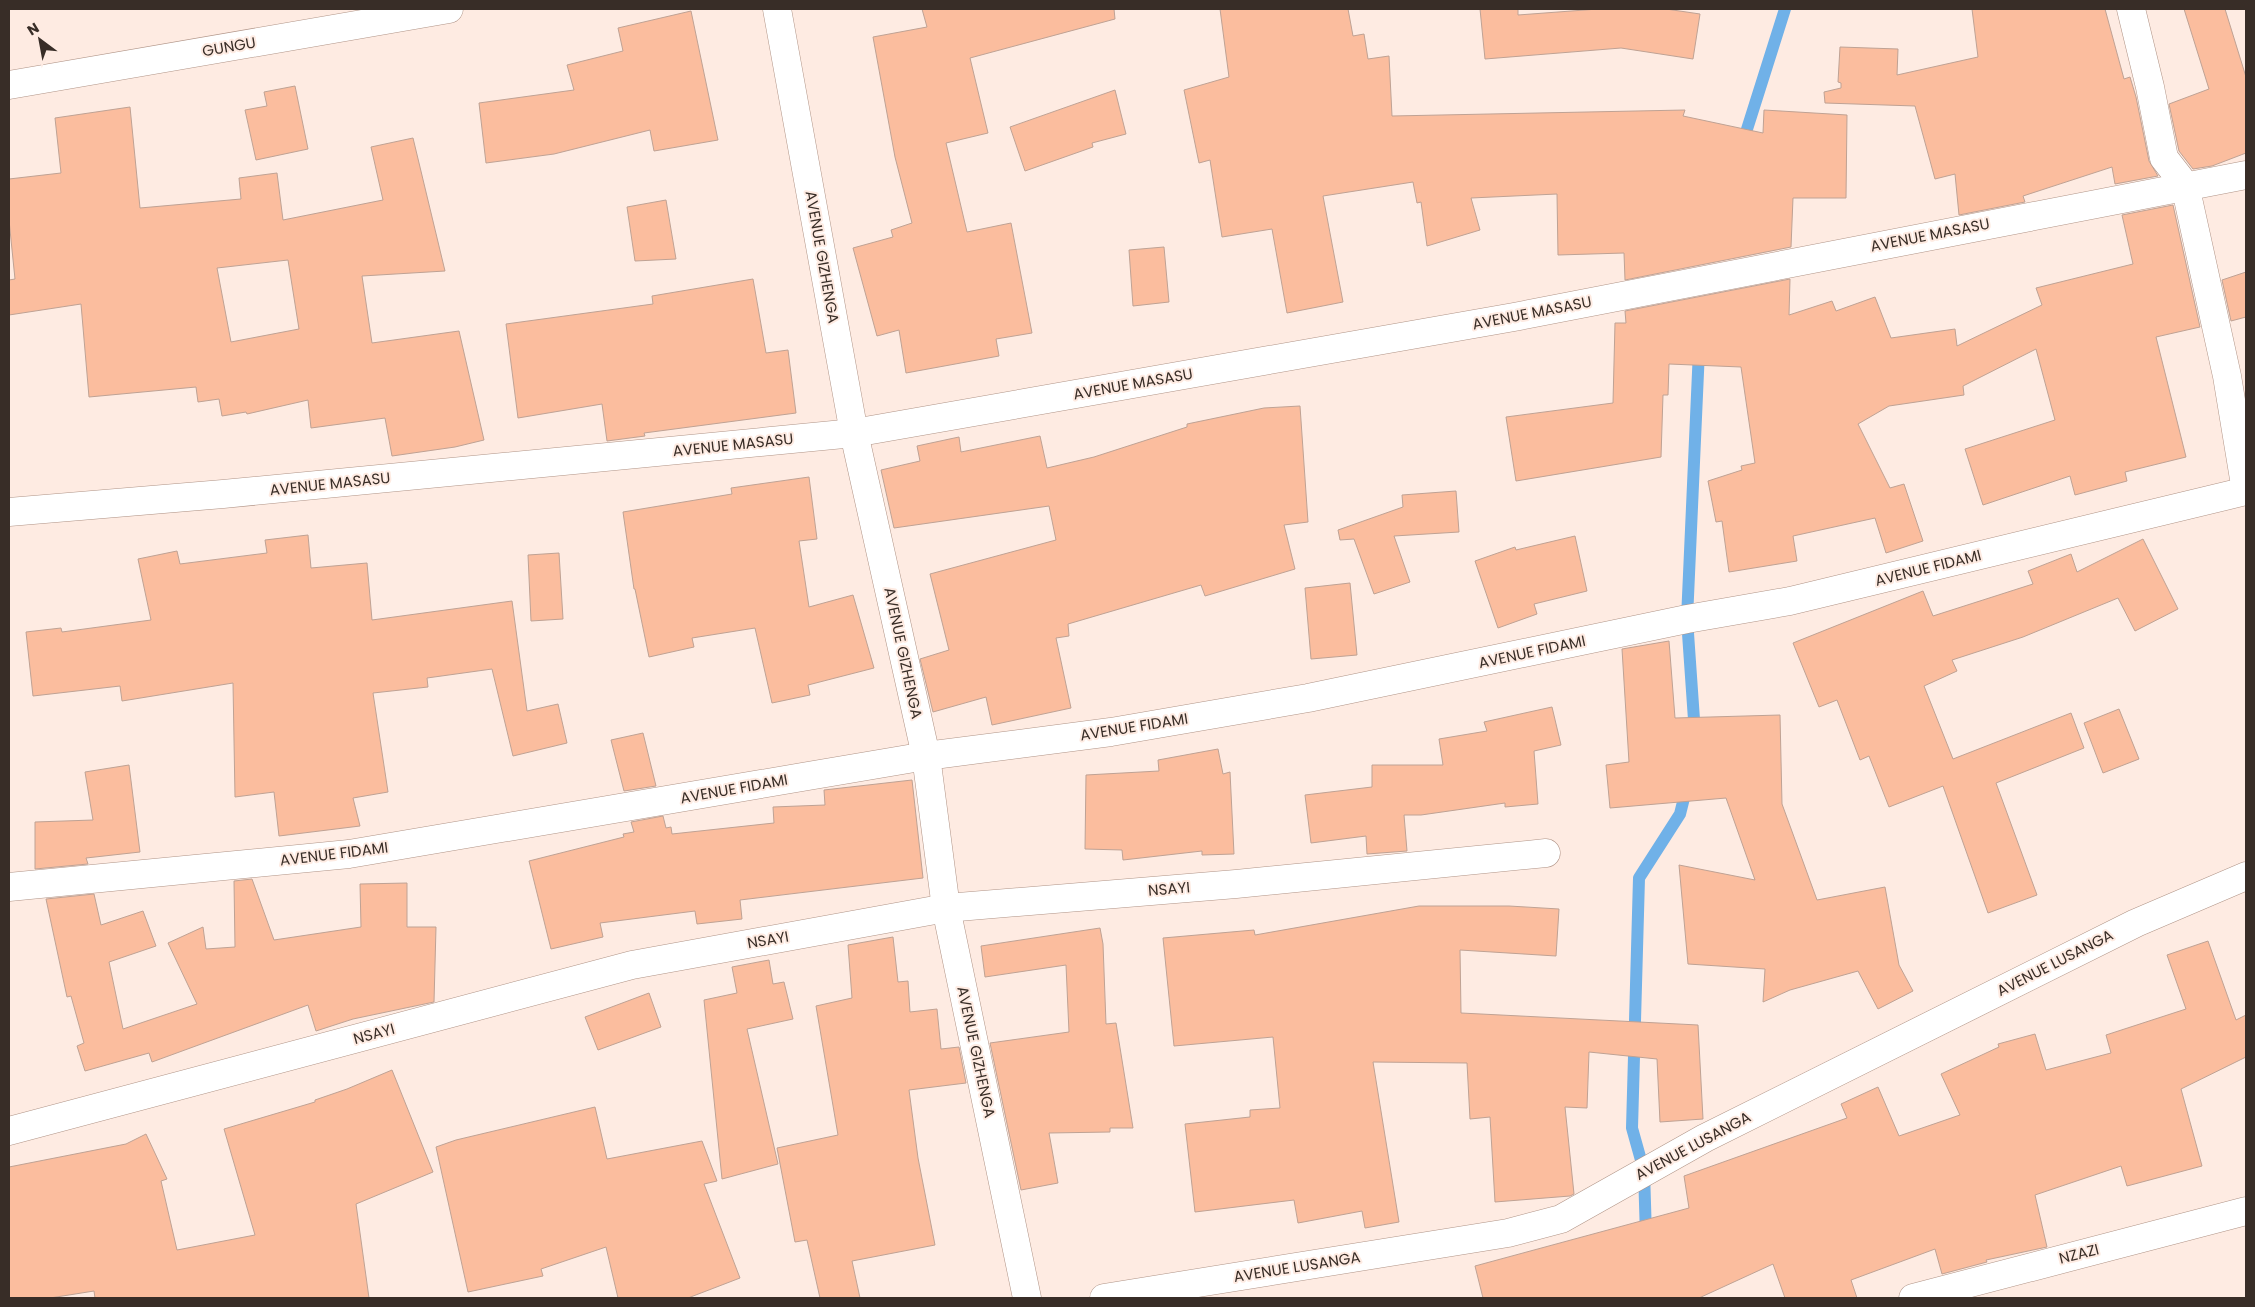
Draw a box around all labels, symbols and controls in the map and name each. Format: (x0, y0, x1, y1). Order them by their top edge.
north arrow (15, 15, 65, 65)
text: N (23, 18, 43, 40)
street label: GUNGU (200, 31, 257, 62)
street label: AVENUE GIZHENGA (800, 189, 844, 325)
street label: AVENUE MASASU (1868, 213, 1991, 256)
street label: AVENUE MASASU (1470, 291, 1593, 334)
street label: AVENUE MASASU (1071, 363, 1194, 404)
street label: AVENUE MASASU (672, 428, 794, 461)
street label: AVENUE MASASU (269, 467, 391, 500)
street label: AVENUE FIDAMI (1873, 544, 1983, 591)
street label: AVENUE GIZHENGA (879, 585, 928, 721)
street label: AVENUE FIDAMI (1476, 630, 1587, 673)
street label: AVENUE FIDAMI (1079, 708, 1189, 745)
street label: AVENUE FIDAMI (678, 769, 789, 808)
street label: AVENUE FIDAMI (279, 836, 389, 871)
street label: NSAYI (1147, 876, 1191, 901)
street label: AVENUE LUSANGA (1993, 924, 2117, 1001)
street label: NSAYI (745, 926, 790, 953)
street label: AVENUE GIZHENGA (952, 984, 1001, 1120)
street label: NSAYI (351, 1018, 397, 1049)
street label: AVENUE LUSANGA (1631, 1106, 1754, 1185)
street label: NZAZI (2057, 1238, 2101, 1269)
street label: AVENUE LUSANGA (1232, 1246, 1362, 1287)

